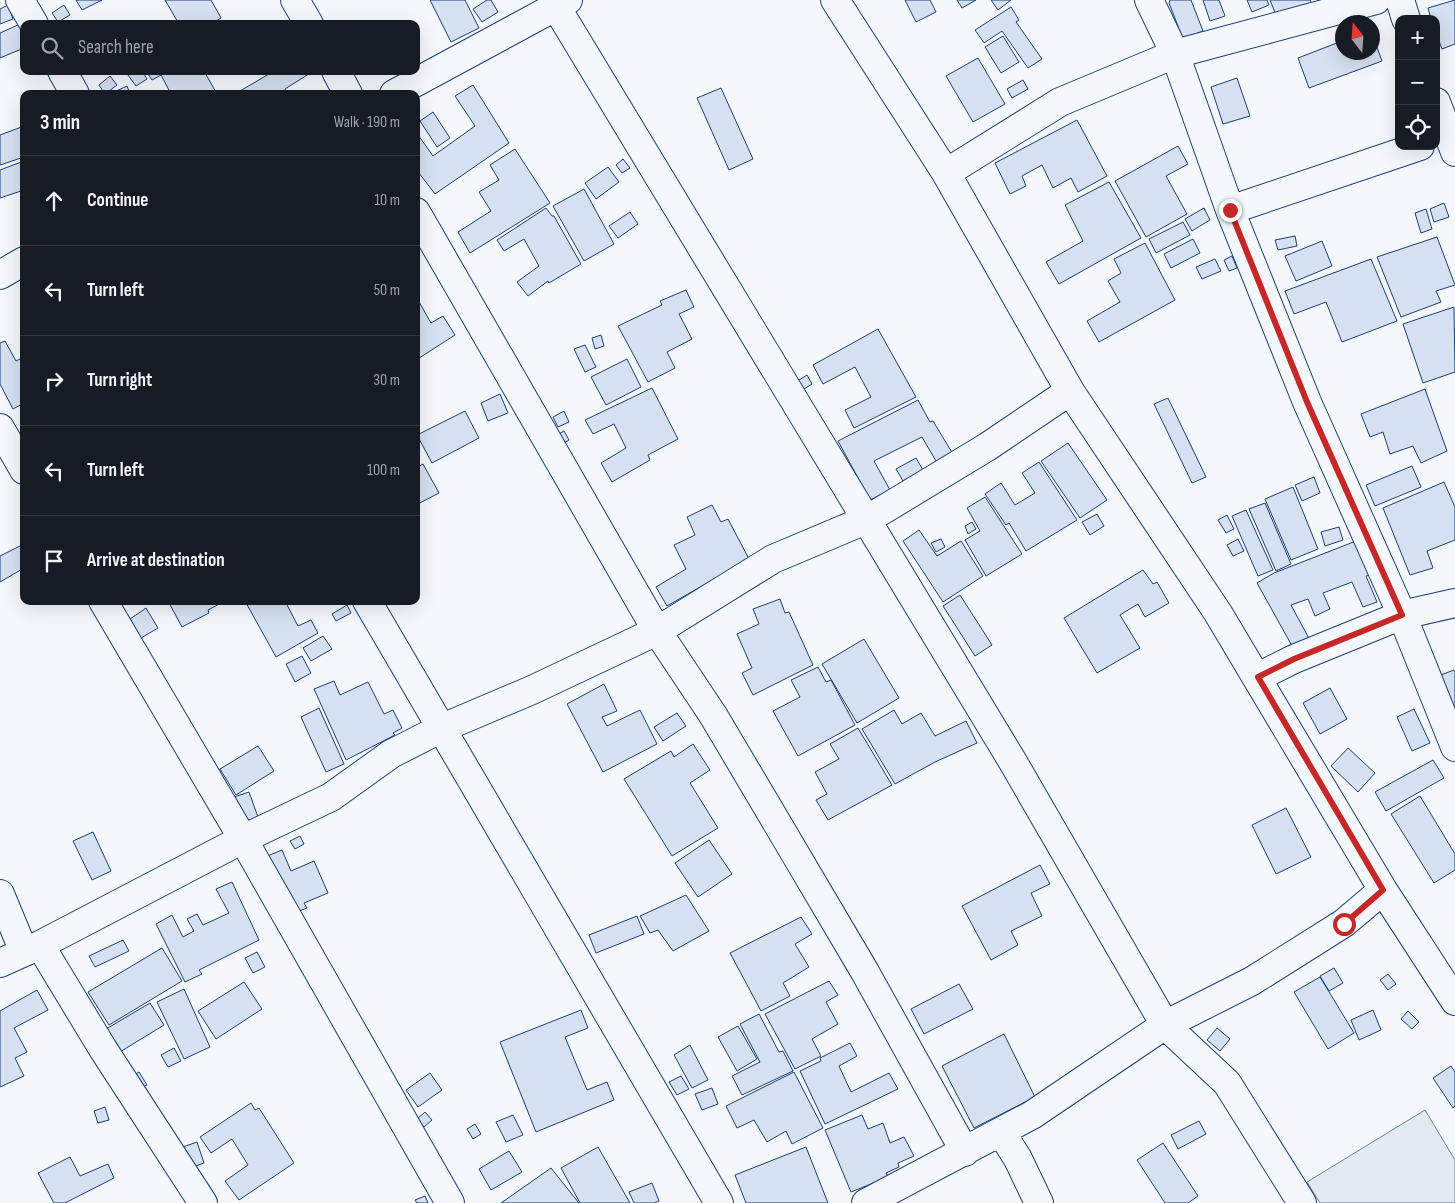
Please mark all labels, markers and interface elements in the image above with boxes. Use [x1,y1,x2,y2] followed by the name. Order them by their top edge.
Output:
[1335,15,1380,60] north arrow
[1395,15,1440,150] map controls
[1395,15,1440,60] button: +
[20,20,420,75] search box
[38,34,66,62] icon: search
[78,36,154,59] text: Search here
[1395,60,1440,105] button: −
[1395,105,1440,150] button: locate
[40,110,80,135] text: 3 min
[334,113,400,132] text: Walk · 190 m
[40,187,68,215] icon: ahead
[87,189,148,212] text: Continue
[374,191,400,210] text: 10 m
[1219,199,1242,222] route end
[40,277,68,305] icon: left
[87,279,144,302] text: Turn left
[374,281,400,300] text: 50 m
[40,367,68,395] icon: right
[87,369,152,392] text: Turn right
[373,371,400,390] text: 30 m
[40,457,68,485] icon: left
[87,459,144,482] text: Turn left
[367,461,400,480] text: 100 m
[40,547,68,575] icon: arrive
[87,549,225,572] text: Arrive at destination
[1333,913,1356,936] route start

